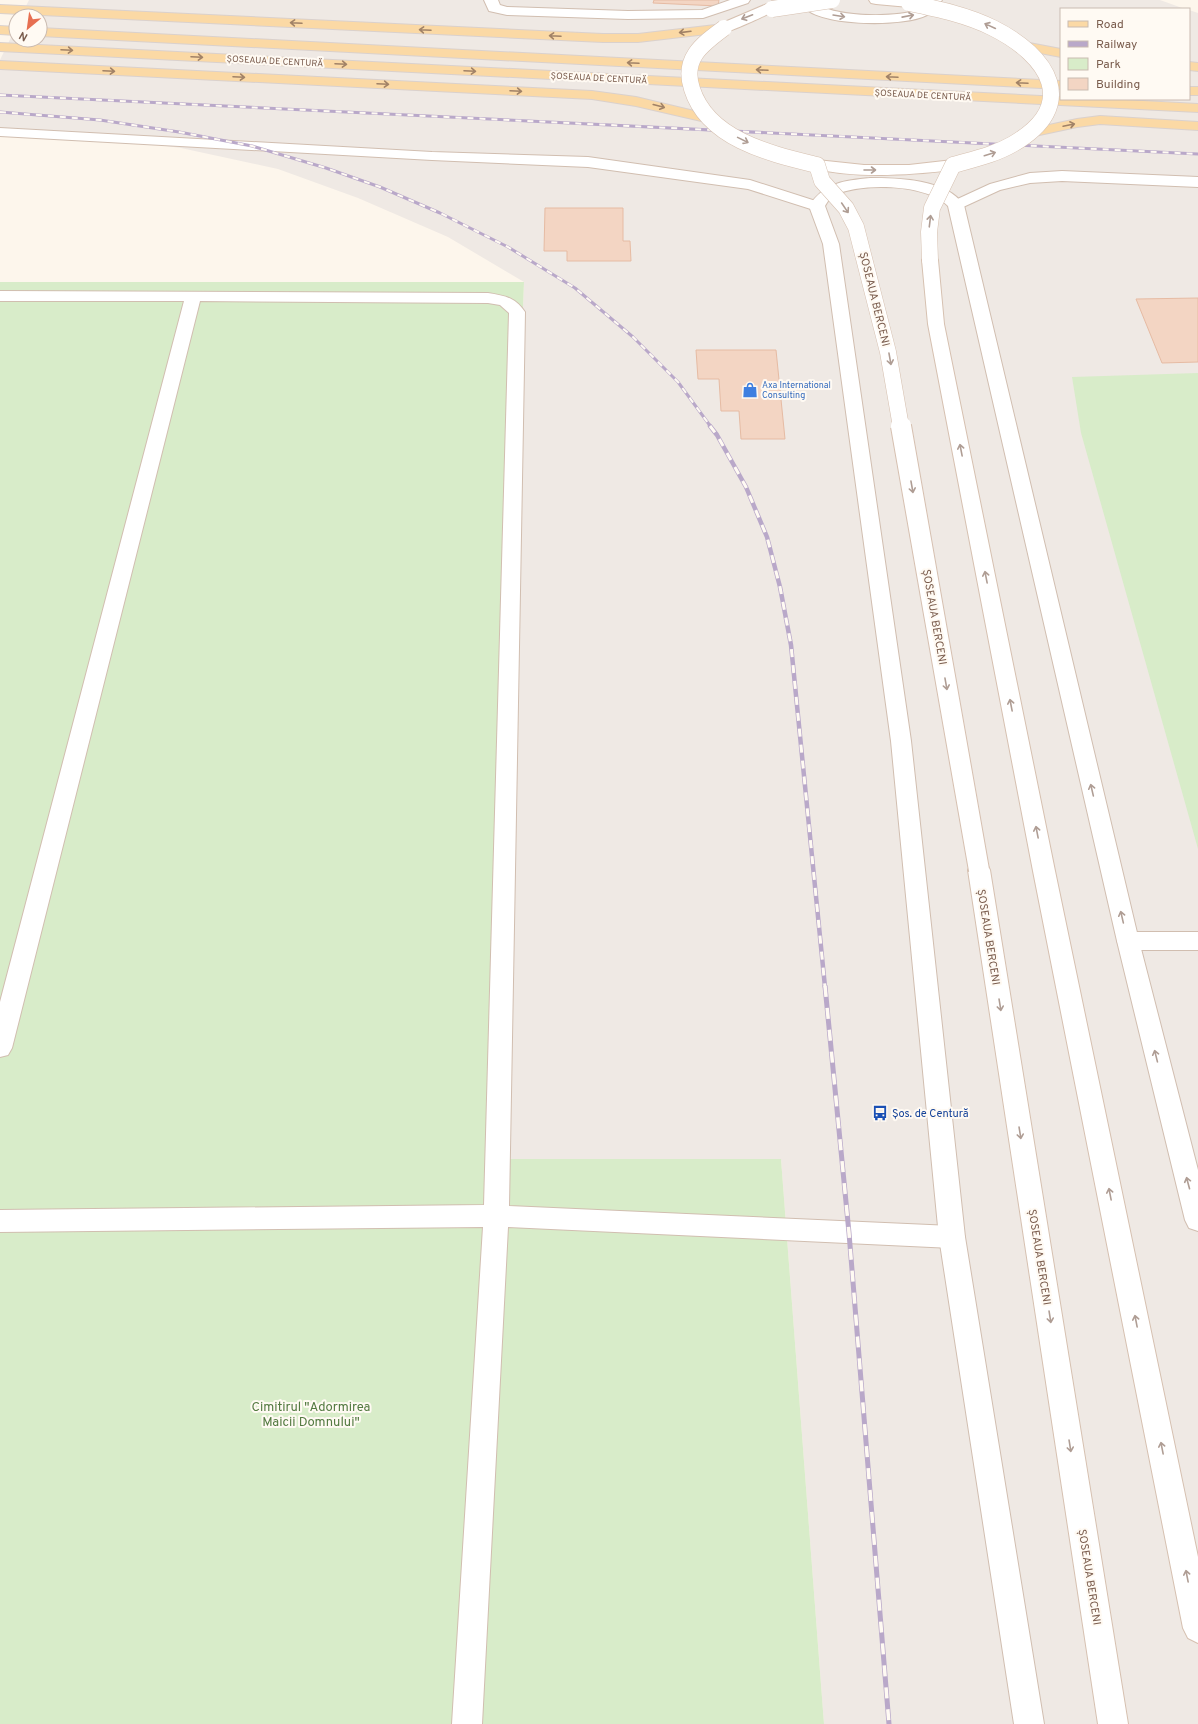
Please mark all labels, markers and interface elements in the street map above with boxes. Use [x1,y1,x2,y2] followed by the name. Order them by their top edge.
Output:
[8,8,48,48] north arrow
[1060,8,1190,100] legend
[901,11,914,19] one-way arrow
[832,12,845,20] one-way arrow
[742,13,754,21] one-way arrow
[1096,17,1124,33] text: Road
[290,19,303,27] one-way arrow
[984,22,996,29] one-way arrow
[419,26,432,33] one-way arrow
[17,28,30,44] text: N
[679,28,692,36] one-way arrow
[549,32,562,39] one-way arrow
[1096,37,1137,53] text: Railway
[60,46,73,54] one-way arrow
[226,52,324,70] street label: ȘOSEAUA DE CENTURĂ
[190,53,203,61] one-way arrow
[1096,57,1121,73] text: Park
[627,60,640,67] one-way arrow
[334,61,347,68] one-way arrow
[756,66,769,74] one-way arrow
[102,67,115,74] one-way arrow
[463,68,476,75] one-way arrow
[550,69,648,87] street label: ȘOSEAUA DE CENTURĂ
[232,73,245,81] one-way arrow
[886,73,899,80] one-way arrow
[1096,77,1140,93] text: Building
[1016,79,1029,87] one-way arrow
[376,80,389,88] one-way arrow
[874,86,972,104] street label: ȘOSEAUA DE CENTURĂ
[509,87,522,94] one-way arrow
[652,103,665,111] one-way arrow
[1062,120,1075,128] one-way arrow
[736,137,748,144] one-way arrow
[984,150,997,157] one-way arrow
[863,166,876,174] one-way arrow
[841,203,849,214] one-way arrow
[927,215,934,228] one-way arrow
[856,251,893,348] street label: ȘOSEAUA BERCENI
[886,352,894,365] one-way arrow
[762,380,831,401] place label: Axa International Consulting
[741,381,759,399] shop icon: Axa International Consulting
[957,444,965,457] one-way arrow
[908,480,916,493] one-way arrow
[919,568,949,666] street label: ȘOSEAUA BERCENI
[982,571,990,584] one-way arrow
[943,677,951,690] one-way arrow
[1007,699,1015,712] one-way arrow
[1088,784,1096,797] one-way arrow
[1032,826,1040,839] one-way arrow
[974,888,1003,986] street label: ȘOSEAUA BERCENI
[1117,910,1125,923] one-way arrow
[996,998,1004,1011] one-way arrow
[1152,1050,1160,1063] one-way arrow
[871,1104,889,1122] bus stop icon: Șos. de Centură
[892,1107,969,1121] place label: Șos. de Centură
[1017,1127,1025,1140] one-way arrow
[1184,1176,1191,1189] one-way arrow
[1105,1187,1113,1200] one-way arrow
[1025,1208,1054,1306] street label: ȘOSEAUA BERCENI
[1046,1310,1054,1323] one-way arrow
[1131,1315,1139,1328] one-way arrow
[252,1400,370,1431] park label: Cimitirul "Adormirea Maicii Domnului"
[1066,1439,1074,1452] one-way arrow
[1157,1442,1165,1455] one-way arrow
[1075,1528,1104,1626] street label: ȘOSEAUA BERCENI
[1183,1570,1191,1583] one-way arrow

